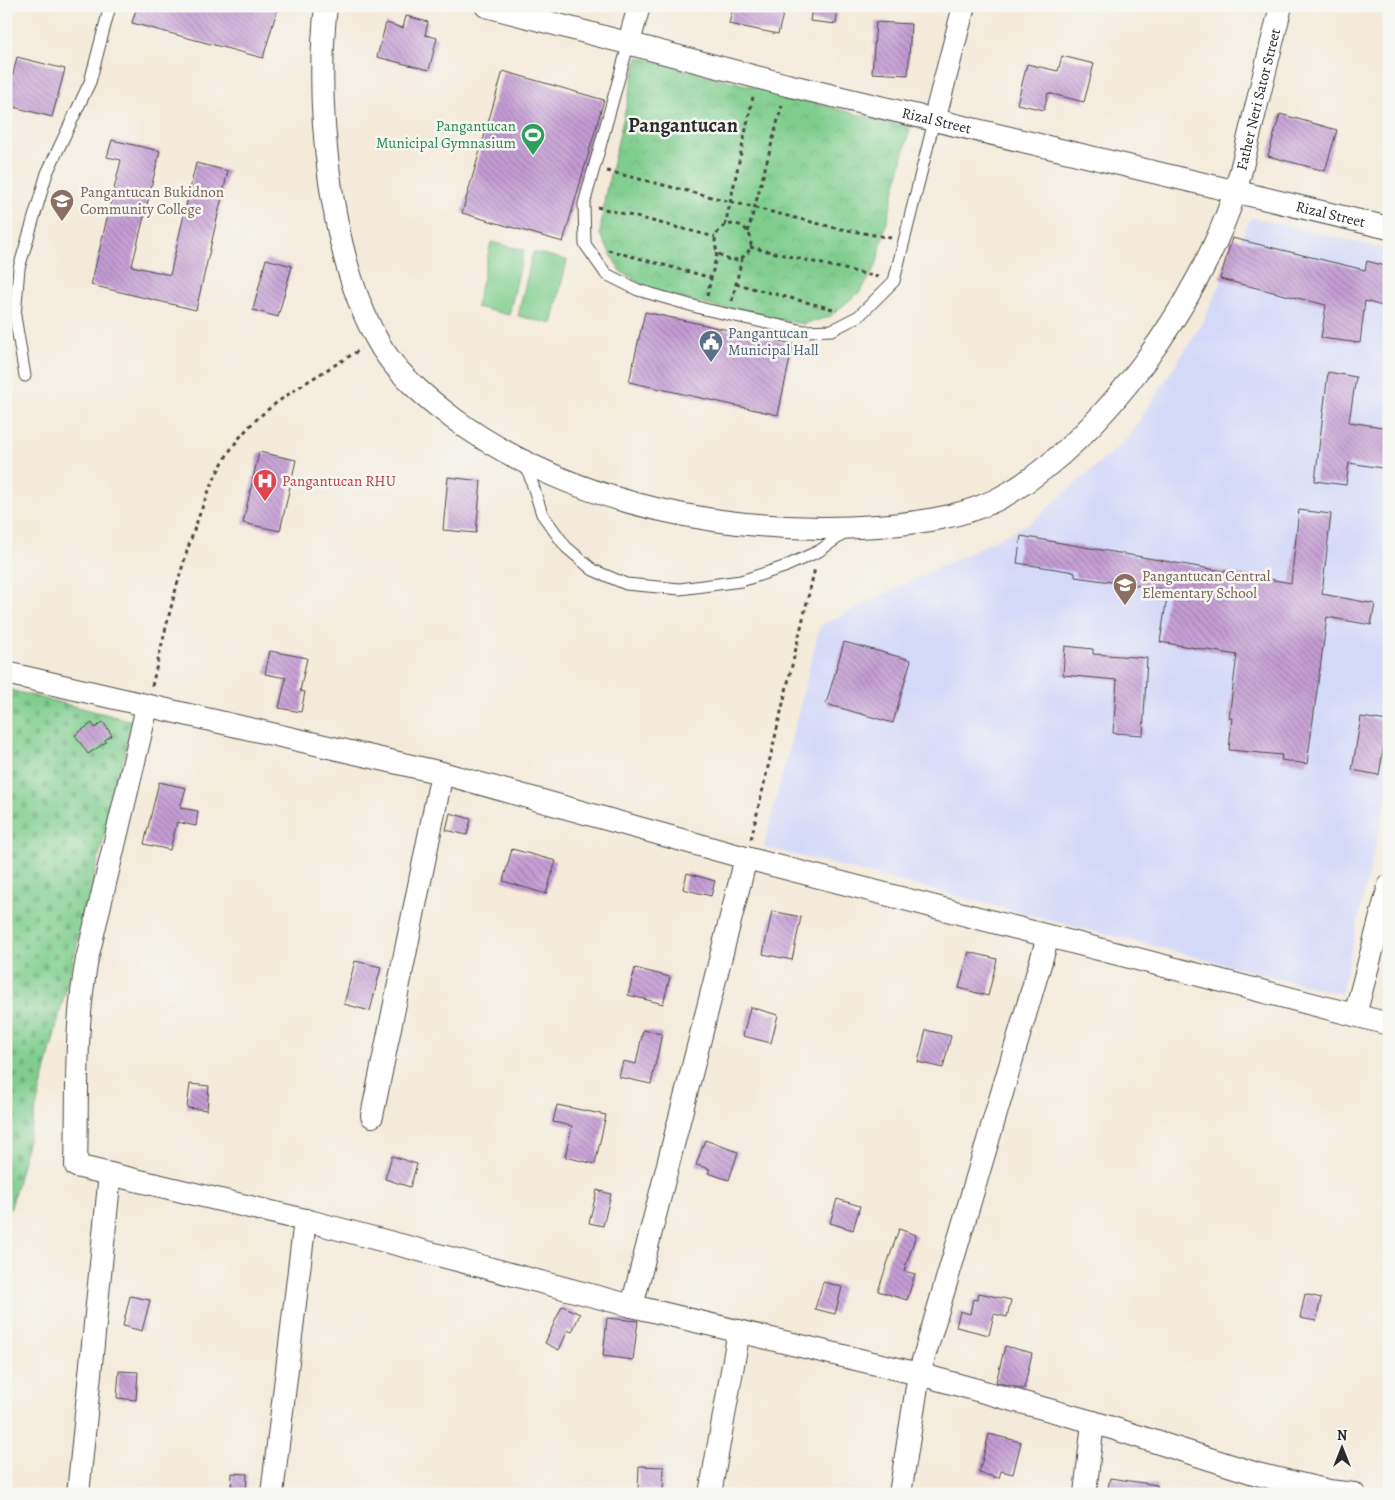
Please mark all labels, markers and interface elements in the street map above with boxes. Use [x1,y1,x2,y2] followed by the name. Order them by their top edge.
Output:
[1231,26,1285,172] street label: Father Neri Sator Street
[900,103,973,138] street label: Rizal Street
[628,112,738,139] district label: Pangantucan
[376,116,517,153] place label: Pangantucan Municipal Gymnasium
[520,122,546,156] sports icon: Pangantucan Municipal Gymnasium
[80,182,224,219] place label: Pangantucan Bukidnon Community College
[49,188,75,222] school or university icon: Pangantucan Bukidnon Community College
[1294,196,1367,232] street label: Rizal Street
[728,323,819,360] place label: Pangantucan Municipal Hall
[698,329,724,363] public building icon: Pangantucan Municipal Hall
[252,468,278,502] hospital icon: Pangantucan RHU
[282,471,396,491] place label: Pangantucan RHU
[1142,566,1271,603] place label: Pangantucan Central Elementary School
[1112,572,1138,606] school or university icon: Pangantucan Central Elementary School
[1318,1422,1368,1472] north arrow
[1337,1426,1347,1445] text: N

